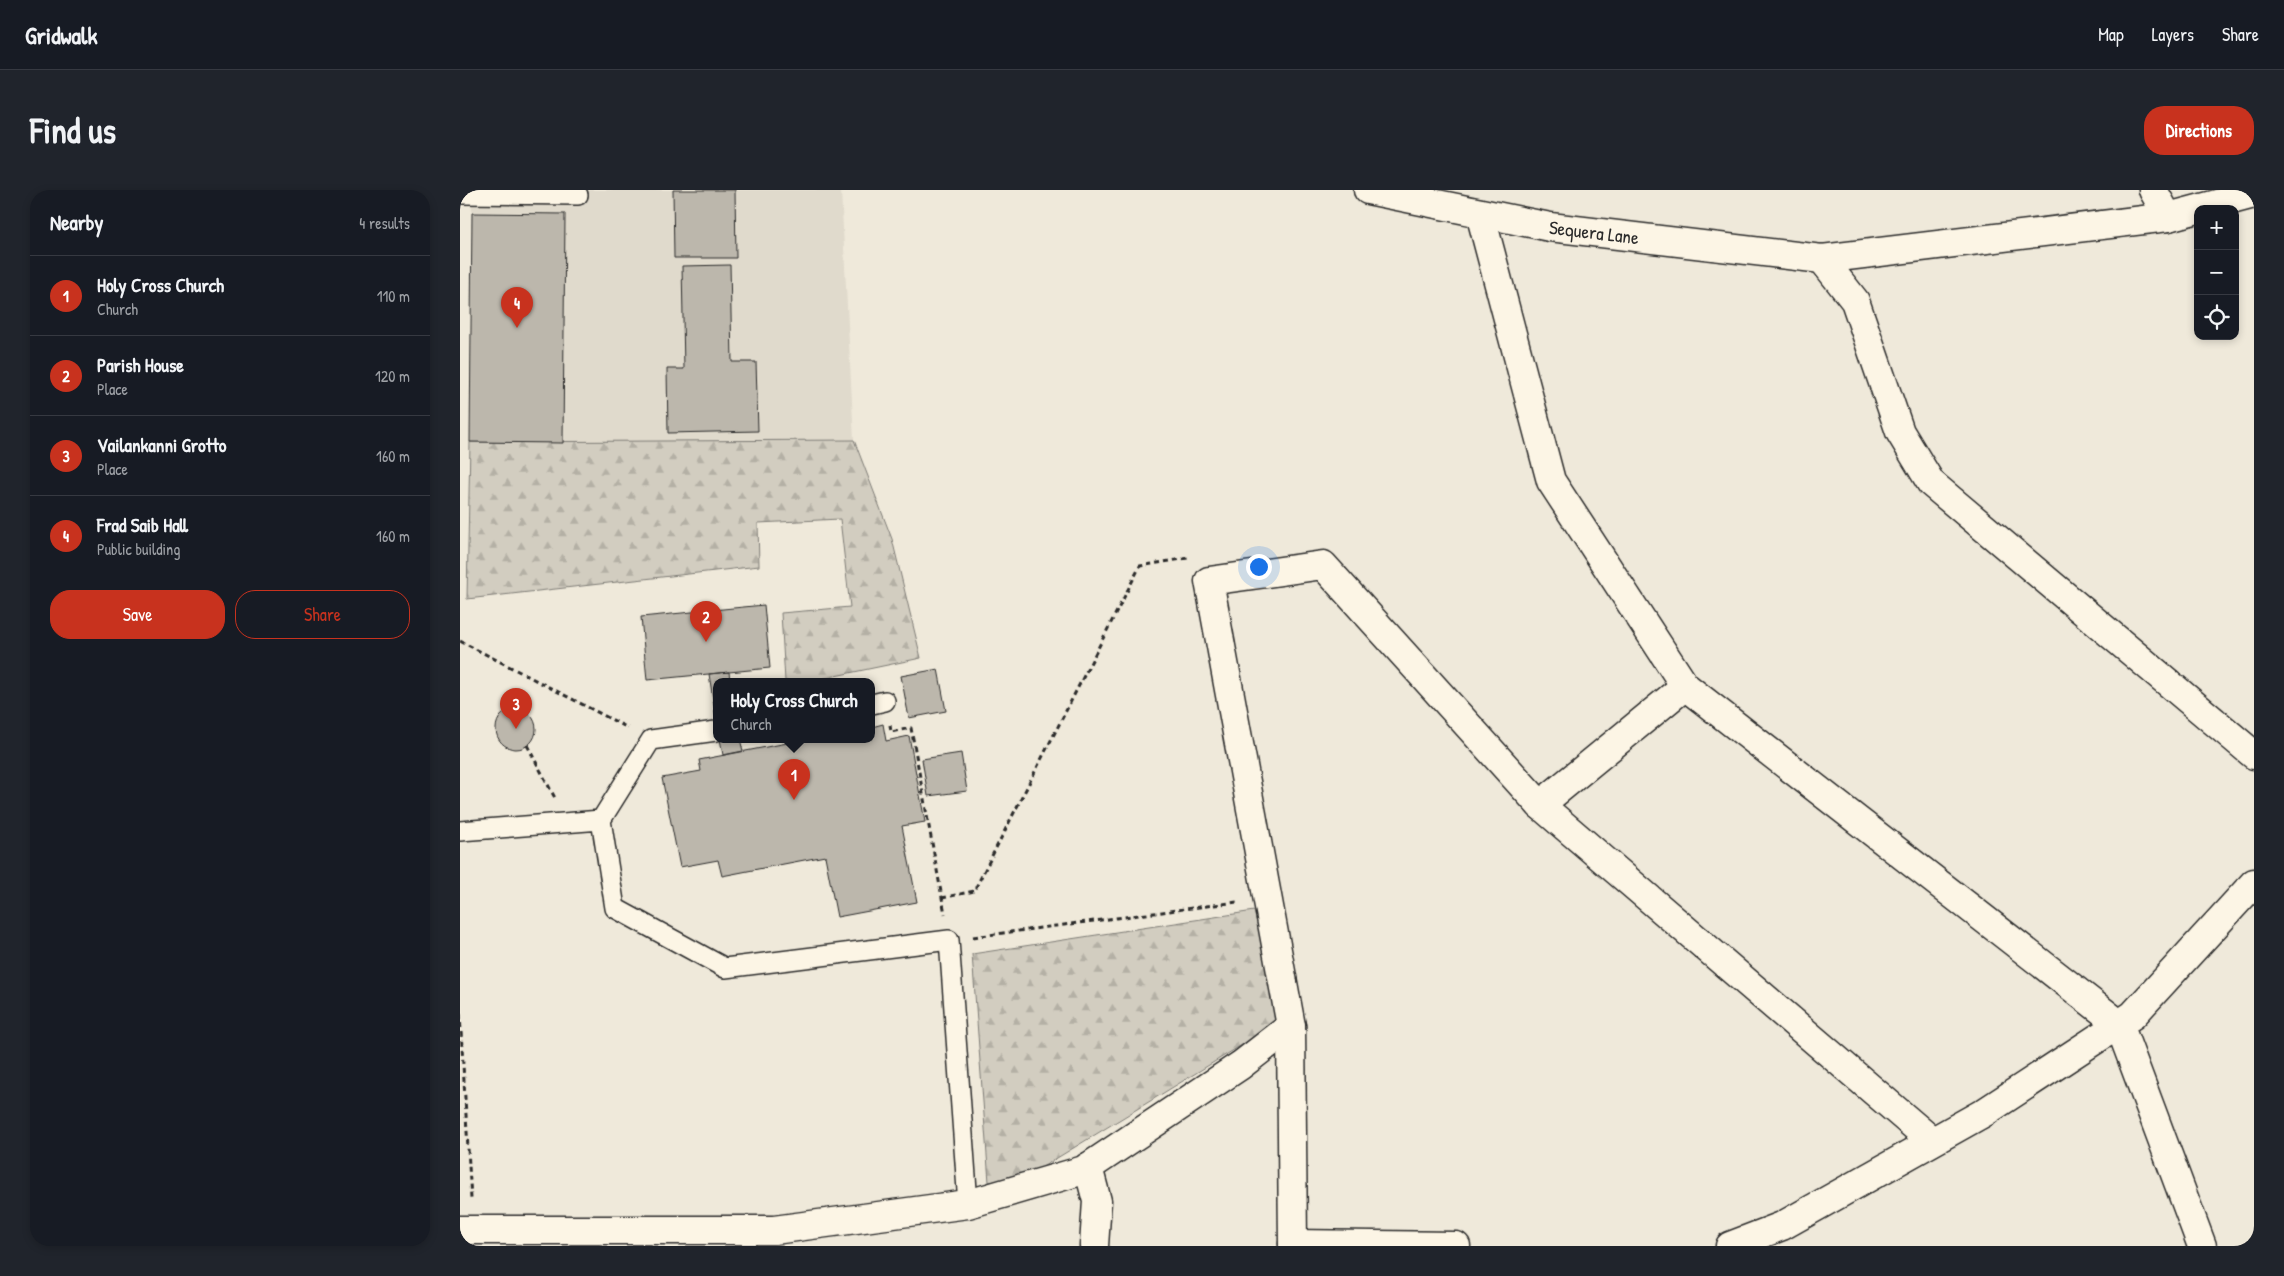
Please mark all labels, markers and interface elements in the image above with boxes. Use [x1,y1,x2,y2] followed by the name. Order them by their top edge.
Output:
[25,19,97,51] text: Gridwalk
[2098,22,2124,47] text: Map
[2152,22,2194,47] text: Layers
[2222,22,2259,47] text: Share
[2144,106,2254,155] button: Directions
[30,107,116,154] text: Find us
[2194,205,2239,340] map controls
[2194,205,2239,250] button: +
[50,208,103,237] text: Nearby
[359,212,410,234] text: 4 results
[1548,214,1641,250] street label: Sequera Lane
[2194,250,2239,295] button: −
[97,272,224,298] text: Holy Cross Church
[63,285,69,307] text: 1
[377,285,410,307] text: 110 m
[501,287,533,328] pin: 4
[2194,295,2239,340] button: locate
[97,298,138,320] text: Church
[97,352,184,378] text: Parish House
[62,365,70,387] text: 2
[375,365,410,387] text: 120 m
[97,378,128,400] text: Place
[97,432,226,458] text: Vailankanni Grotto
[62,445,70,467] text: 3
[376,445,410,467] text: 160 m
[97,458,128,480] text: Place
[97,512,188,538] text: Frad Saib Hall
[63,525,69,547] text: 4
[376,525,410,547] text: 160 m
[97,538,180,560] text: Public building
[1246,554,1272,580] your location
[50,590,225,639] button: Save
[235,590,410,639] button: Share
[690,601,722,642] pin: 2
[713,678,875,743] popup
[730,687,858,713] text: Holy Cross Church
[500,688,532,729] pin: 3
[730,713,771,735] text: Church
[778,759,810,800] pin: 1

